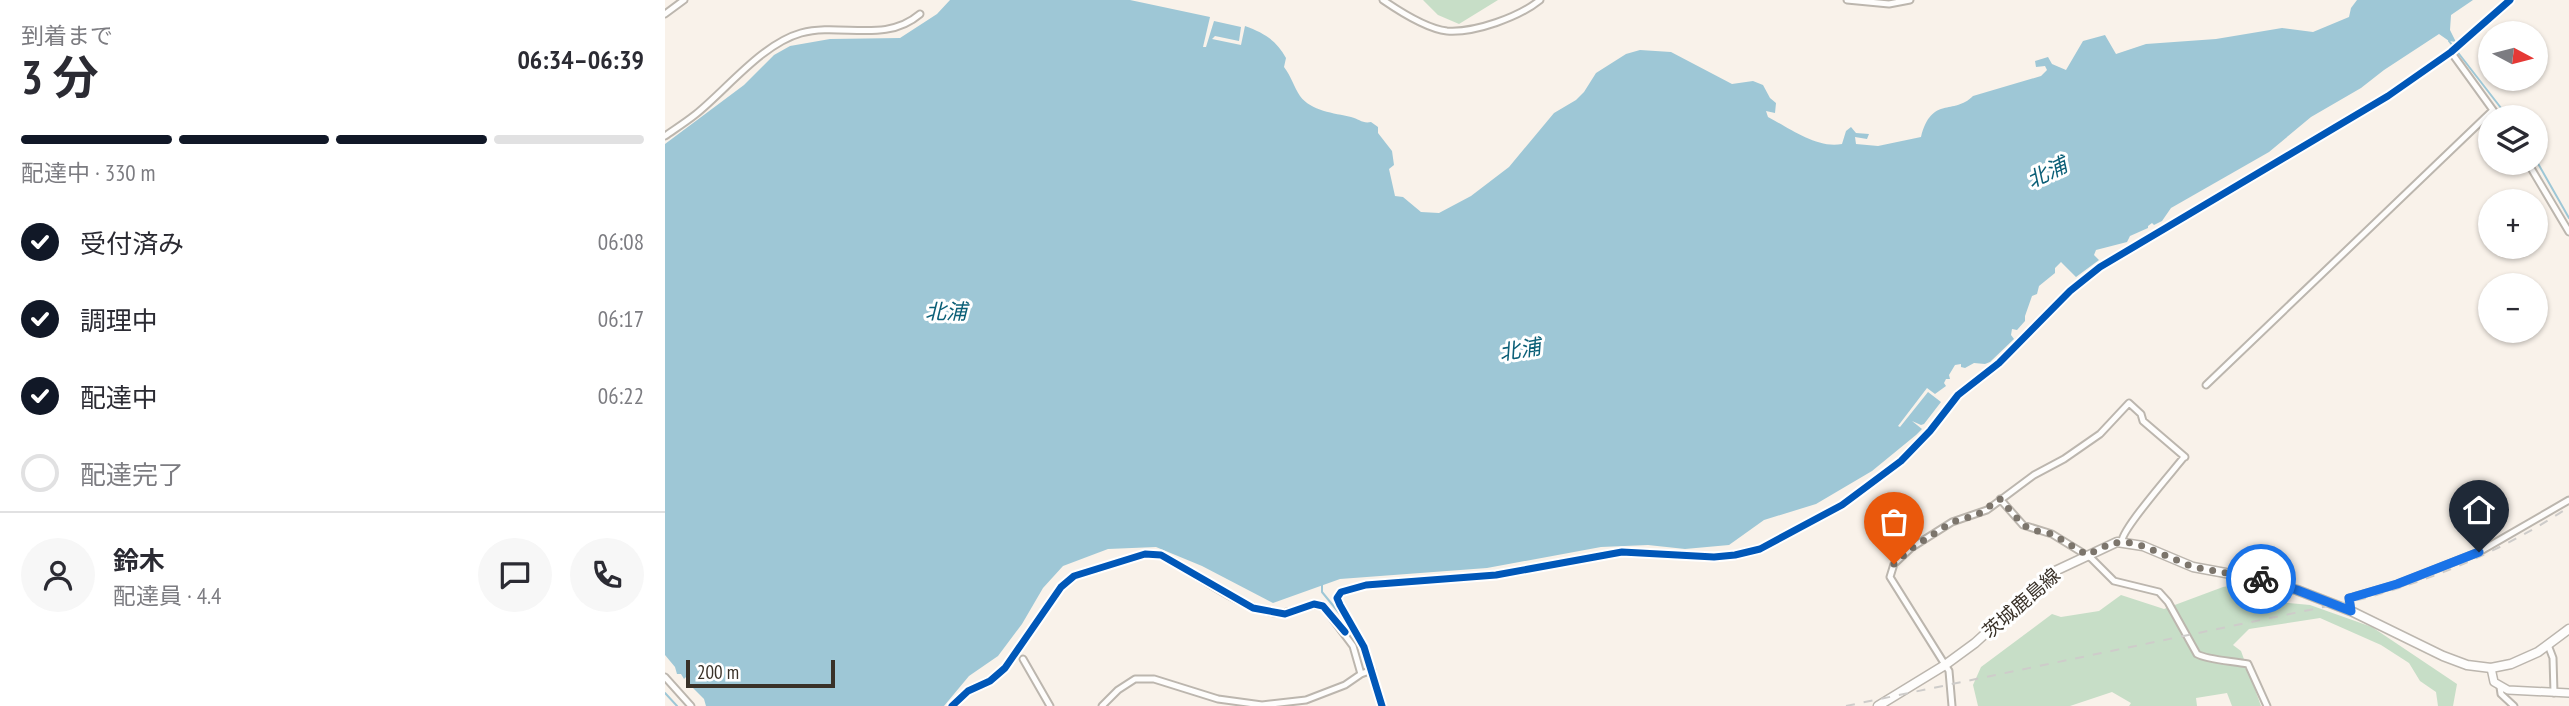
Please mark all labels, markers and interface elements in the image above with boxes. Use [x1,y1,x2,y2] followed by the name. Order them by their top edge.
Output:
[21,21,113,50] text: 到着まで
[2478,21,2548,91] north arrow
[2478,21,2548,343] map controls
[517,43,644,76] text: 06:34–06:39
[21,47,98,107] text: 3 分
[2478,105,2548,175] button: layers
[2022,150,2074,194] water label: 北浦
[21,158,156,187] text: 配達中 · 330 m
[2478,189,2548,259] button: +
[21,223,59,261] icon: check
[80,227,184,260] text: 受付済み
[598,227,644,256] text: 06:08
[2478,273,2548,343] button: −
[925,298,970,325] water label: 北浦
[21,300,59,338] icon: check
[80,304,158,337] text: 調理中
[598,304,644,333] text: 06:17
[1497,332,1546,366] water label: 北浦
[21,377,59,415] icon: check
[80,381,158,414] text: 配達中
[598,381,644,410] text: 06:22
[80,458,184,491] text: 配達完了
[2449,480,2509,552] pin
[2460,491,2498,529] icon: home
[1864,492,1924,564] pin
[1875,503,1913,541] icon: bag
[21,538,95,612] button: person
[478,538,552,612] button: chat
[570,538,644,612] button: phone
[113,544,165,577] text: 鈴木
[2226,544,2296,614] courier
[2242,560,2280,598] icon: bike
[1977,563,2065,643] street label: 茨城鹿島線
[113,581,221,610] text: 配達員 · 4.4
[686,657,835,689] scale bar
[697,660,739,684] text: 200 m

